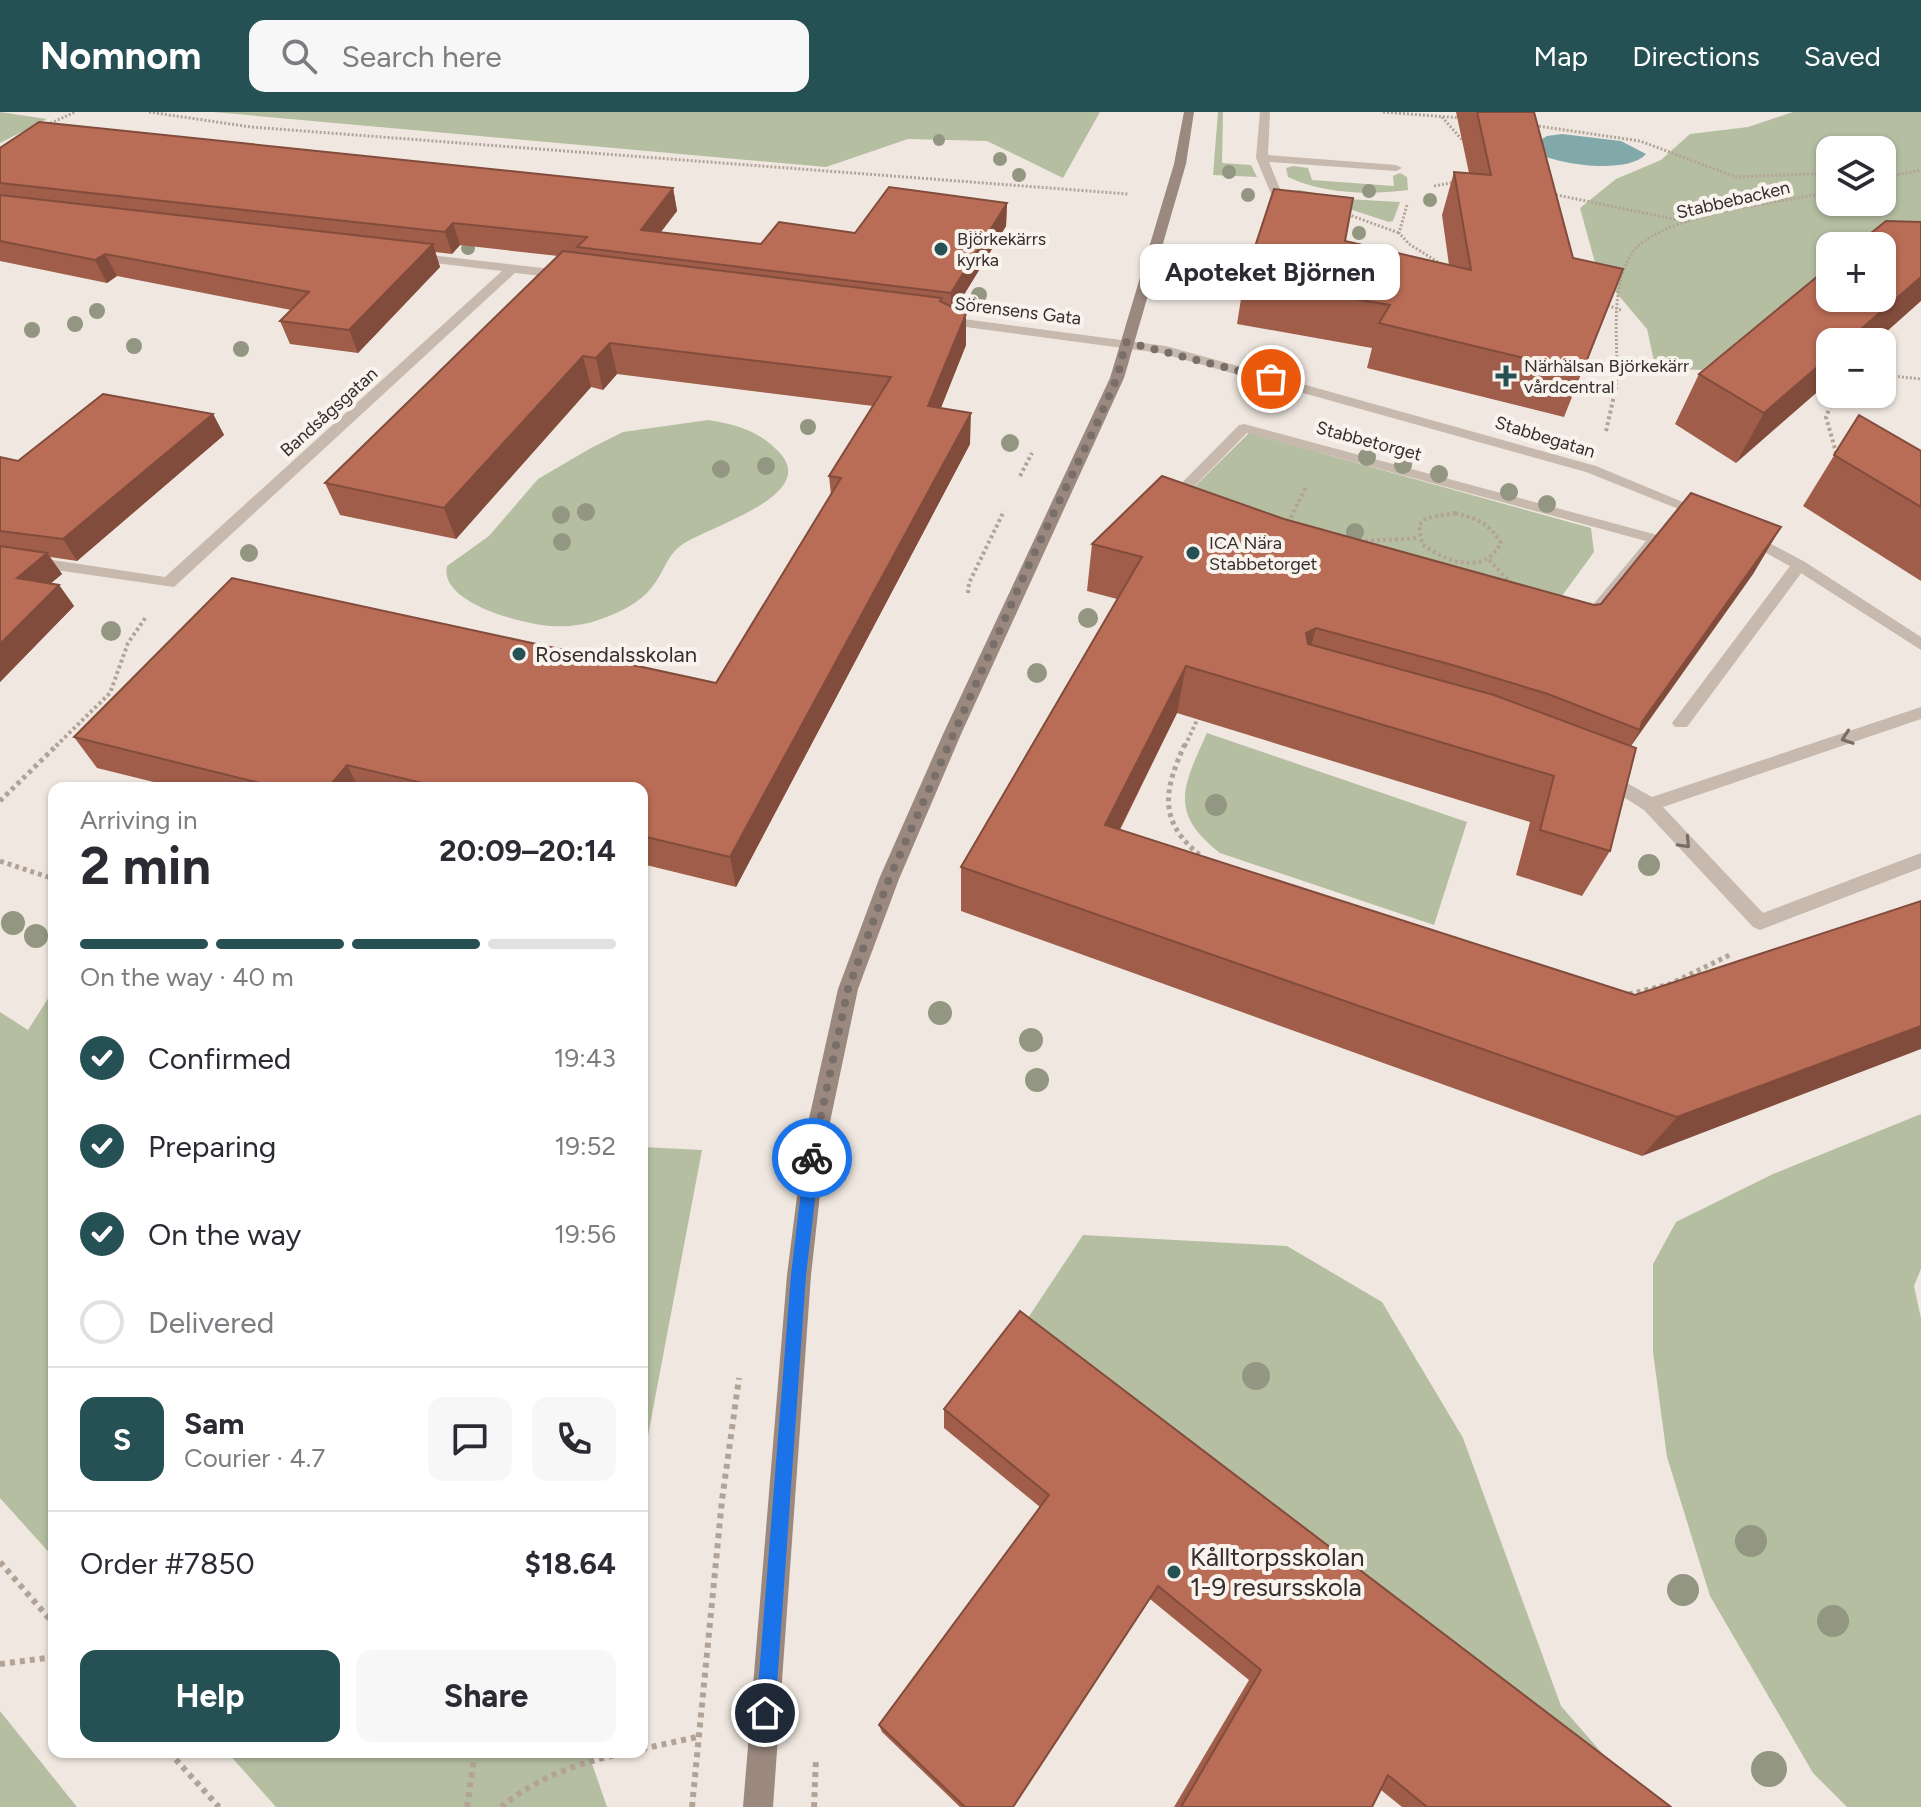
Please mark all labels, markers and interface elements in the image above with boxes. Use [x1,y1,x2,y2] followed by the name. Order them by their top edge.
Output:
[249,20,809,92] search box
[40,33,201,79] text: Nomnom
[277,34,321,78] icon: search
[341,38,502,75] text: Search here
[1534,39,1588,73] text: Map
[1632,39,1760,73] text: Directions
[1804,39,1881,73] text: Saved
[1816,136,1896,408] map controls
[1816,136,1896,216] button: layers
[1674,176,1792,224] street label: Stabbebacken
[957,228,1046,271] place label: Björkekärrs kyrka
[1816,232,1896,312] button: +
[932,240,950,258] marker: Björkekärrs kyrka
[1141,243,1401,299] callout: Apoteket Björnen
[1165,256,1375,288] text: Apoteket Björnen
[953,292,1083,330] street label: Sörensens Gata
[1816,328,1896,408] button: −
[1237,345,1305,413] pin
[1524,355,1689,398] place label: Närhälsan Björkekärr vårdcentral
[1249,357,1293,401] icon: bag
[276,363,382,461] street label: Bandsågsgatan
[1495,365,1517,387] marker: Närhälsan Björkekärr vårdcentral
[1492,411,1598,463] street label: Stabbegatan
[1314,416,1424,466] street label: Stabbetorget
[1209,532,1318,575] place label: ICA Nära Stabbetorget
[1184,544,1202,562] marker: ICA Nära Stabbetorget
[535,641,697,668] place label: Rosendalsskolan
[510,645,528,663] marker: Rosendalsskolan
[1841,728,1855,744] one-way arrow
[80,804,198,836] text: Arriving in
[439,832,616,869] text: 20:09–20:14
[1676,833,1690,848] one-way arrow
[80,835,211,897] text: 2 min
[80,961,294,993] text: On the way · 40 m
[80,1036,124,1080] icon: check
[148,1040,291,1077] text: Confirmed
[554,1042,616,1074] text: 19:43
[772,1118,852,1198] courier
[80,1124,124,1168] icon: check
[148,1128,276,1165] text: Preparing
[554,1130,616,1162] text: 19:52
[790,1136,834,1180] icon: bike
[80,1212,124,1256] icon: check
[148,1216,301,1253] text: On the way
[554,1218,616,1250] text: 19:56
[148,1304,274,1341] text: Delivered
[428,1397,512,1481] button: chat
[532,1397,616,1481] button: phone
[184,1405,244,1442] text: Sam
[113,1421,131,1458] text: S
[184,1442,325,1474] text: Courier · 4.7
[1190,1541,1364,1603] place label: Kålltorpsskolan 1-9 resursskola
[80,1545,255,1582] text: Order #7850
[525,1545,616,1582] text: $18.64
[1165,1563,1183,1581] marker: Kålltorpsskolan 1-9 resursskola
[80,1650,340,1742] button: Help
[356,1650,616,1742] button: Share
[731,1679,799,1747] pin
[743,1691,787,1735] icon: home

